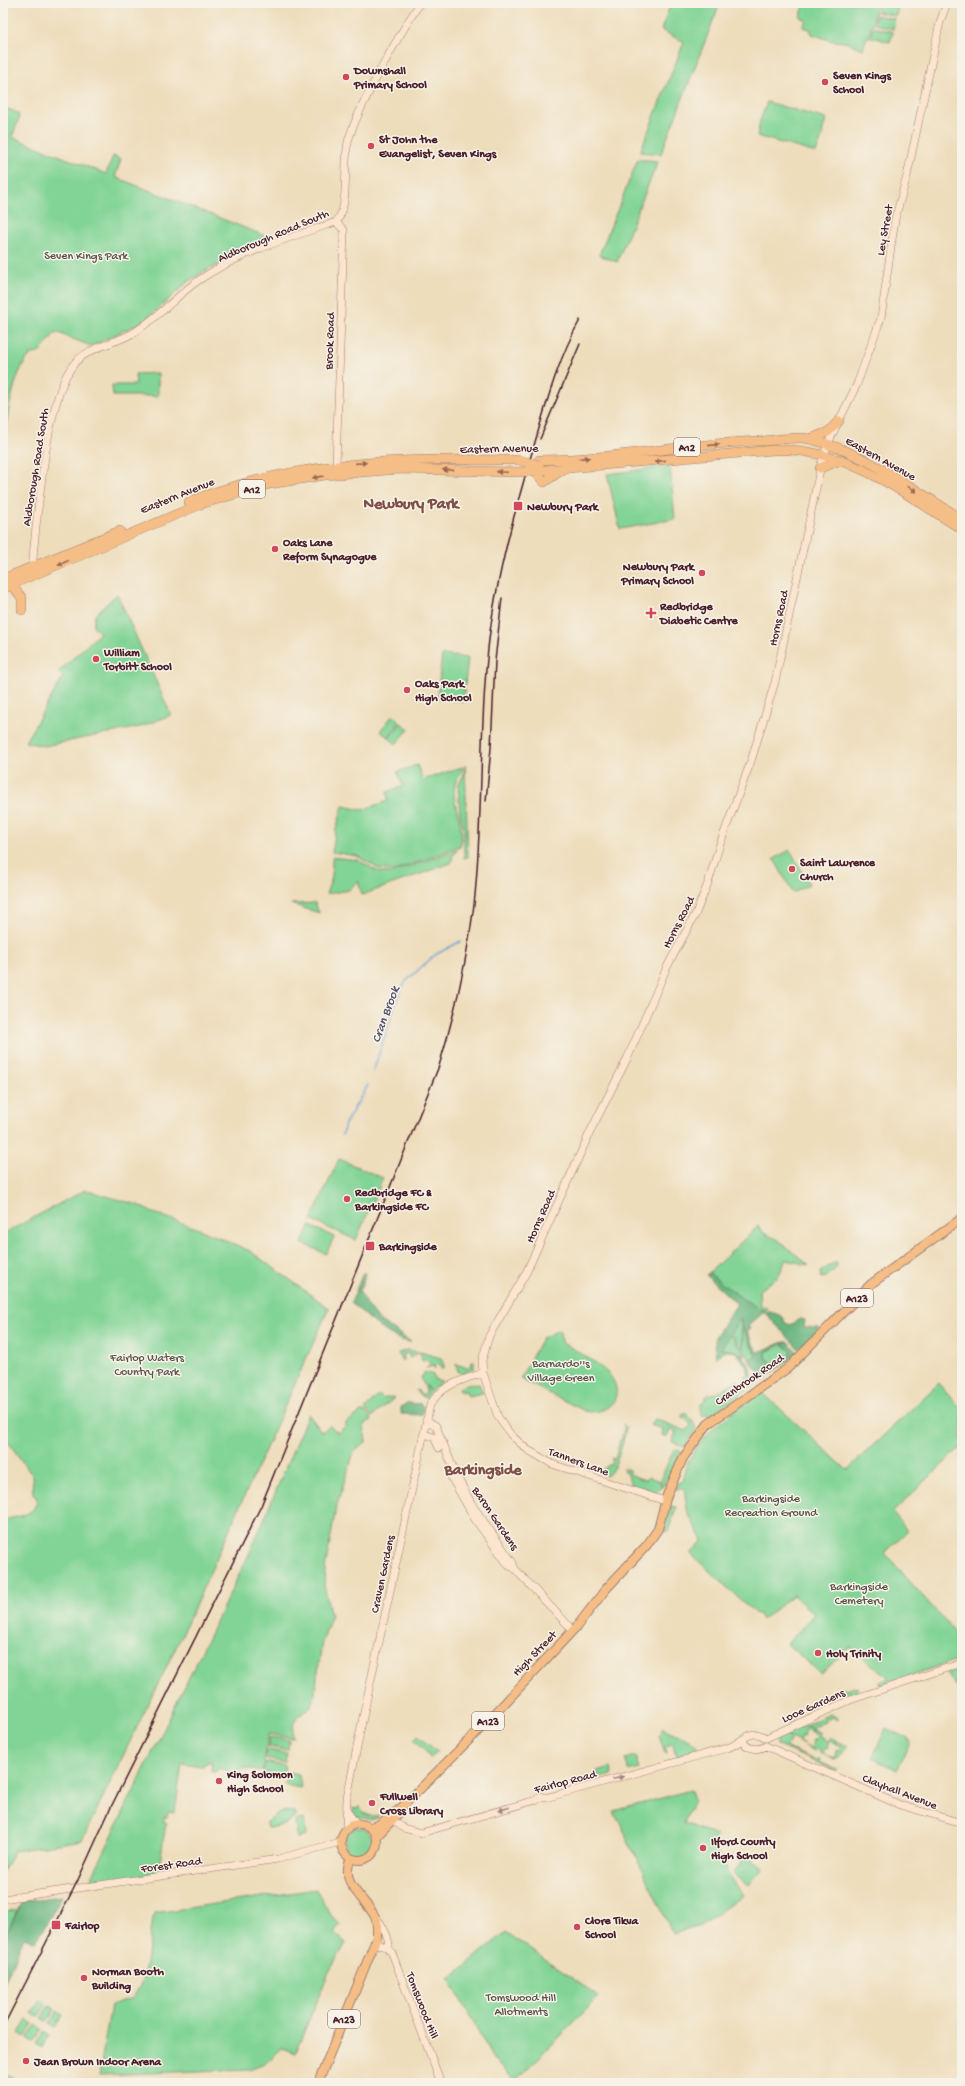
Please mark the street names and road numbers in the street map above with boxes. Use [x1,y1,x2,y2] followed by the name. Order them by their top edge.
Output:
[875,203,898,257] street label: Ley Street
[216,207,332,267] street label: Aldborough Road South
[323,311,339,371] street label: Brook Road
[21,407,53,527] street label: Aldborough Road South
[842,435,918,485] street label: Eastern Avenue
[674,438,700,456] road number: A12
[460,442,539,458] street label: Eastern Avenue
[139,475,218,518] street label: Eastern Avenue
[239,480,265,498] road number: A12
[767,588,793,648] street label: Horns Road
[661,894,699,951] street label: Horns Road
[524,1187,560,1245] street label: Horns Road
[841,1289,873,1307] road number: A123
[713,1351,788,1409] street label: Cranbrook Road
[545,1445,611,1481] street label: Tanners Lane
[467,1484,521,1554] street label: Baron Gardens
[369,1534,399,1615] street label: Craven Gardens
[510,1628,561,1680] street label: High Street
[780,1686,848,1727] street label: Looe Gardens
[472,1712,504,1730] road number: A123
[532,1768,599,1798] street label: Fairlop Road
[860,1772,939,1814] street label: Clayhall Avenue
[139,1855,204,1877] street label: Forest Road
[402,1970,440,2041] street label: Tomswood Hill
[328,2010,360,2028] road number: A123

